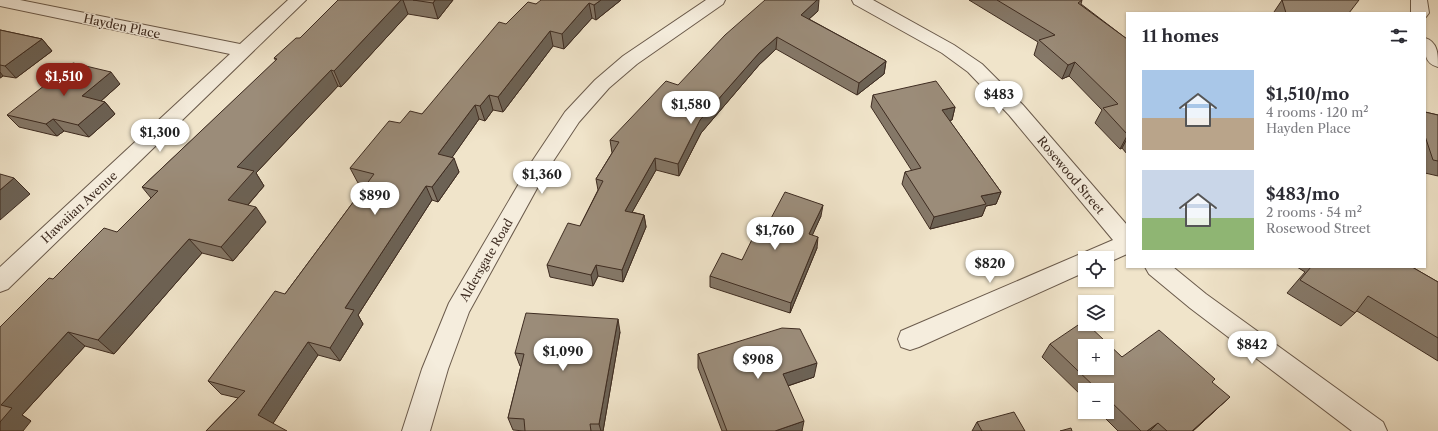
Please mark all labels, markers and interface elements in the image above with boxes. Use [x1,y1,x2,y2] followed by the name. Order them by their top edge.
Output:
[82,11,162,42] street label: Hayden Place
[1388,25,1410,47] icon: filters
[1142,26,1219,46] text: 11 homes
[31,63,97,97] pin: $1,510
[45,68,83,84] text: $1,510
[975,81,1023,115] pin: $483
[1266,84,1349,104] text: $1,510/mo
[984,86,1014,102] text: $483
[1174,86,1222,134] icon: home
[658,91,724,125] pin: $1,580
[671,96,711,112] text: $1,580
[1266,104,1369,120] text: 4 rooms · 120 m²
[127,119,193,153] pin: $1,300
[1266,120,1351,136] text: Hayden Place
[140,124,180,140] text: $1,300
[1034,133,1108,217] street label: Rosewood Street
[509,161,575,195] pin: $1,360
[522,166,562,182] text: $1,360
[38,168,120,246] street label: Hawaiian Avenue
[351,182,399,216] pin: $890
[1266,184,1340,204] text: $483/mo
[1174,186,1222,234] icon: home
[359,187,391,203] text: $890
[1266,204,1362,220] text: 2 rooms · 54 m²
[456,215,516,305] street label: Aldersgate Road
[742,217,808,251] pin: $1,760
[1266,220,1371,236] text: Rosewood Street
[755,222,795,238] text: $1,760
[966,250,1014,284] pin: $820
[1078,251,1114,419] map controls
[1078,251,1114,287] button: locate
[974,255,1006,271] text: $820
[1078,295,1114,331] button: layers
[1228,331,1276,365] pin: $842
[1237,336,1267,352] text: $842
[530,338,596,372] pin: $1,090
[1078,339,1114,375] button: +
[543,343,583,359] text: $1,090
[734,346,782,380] pin: $908
[742,351,774,367] text: $908
[1078,383,1114,419] button: −

